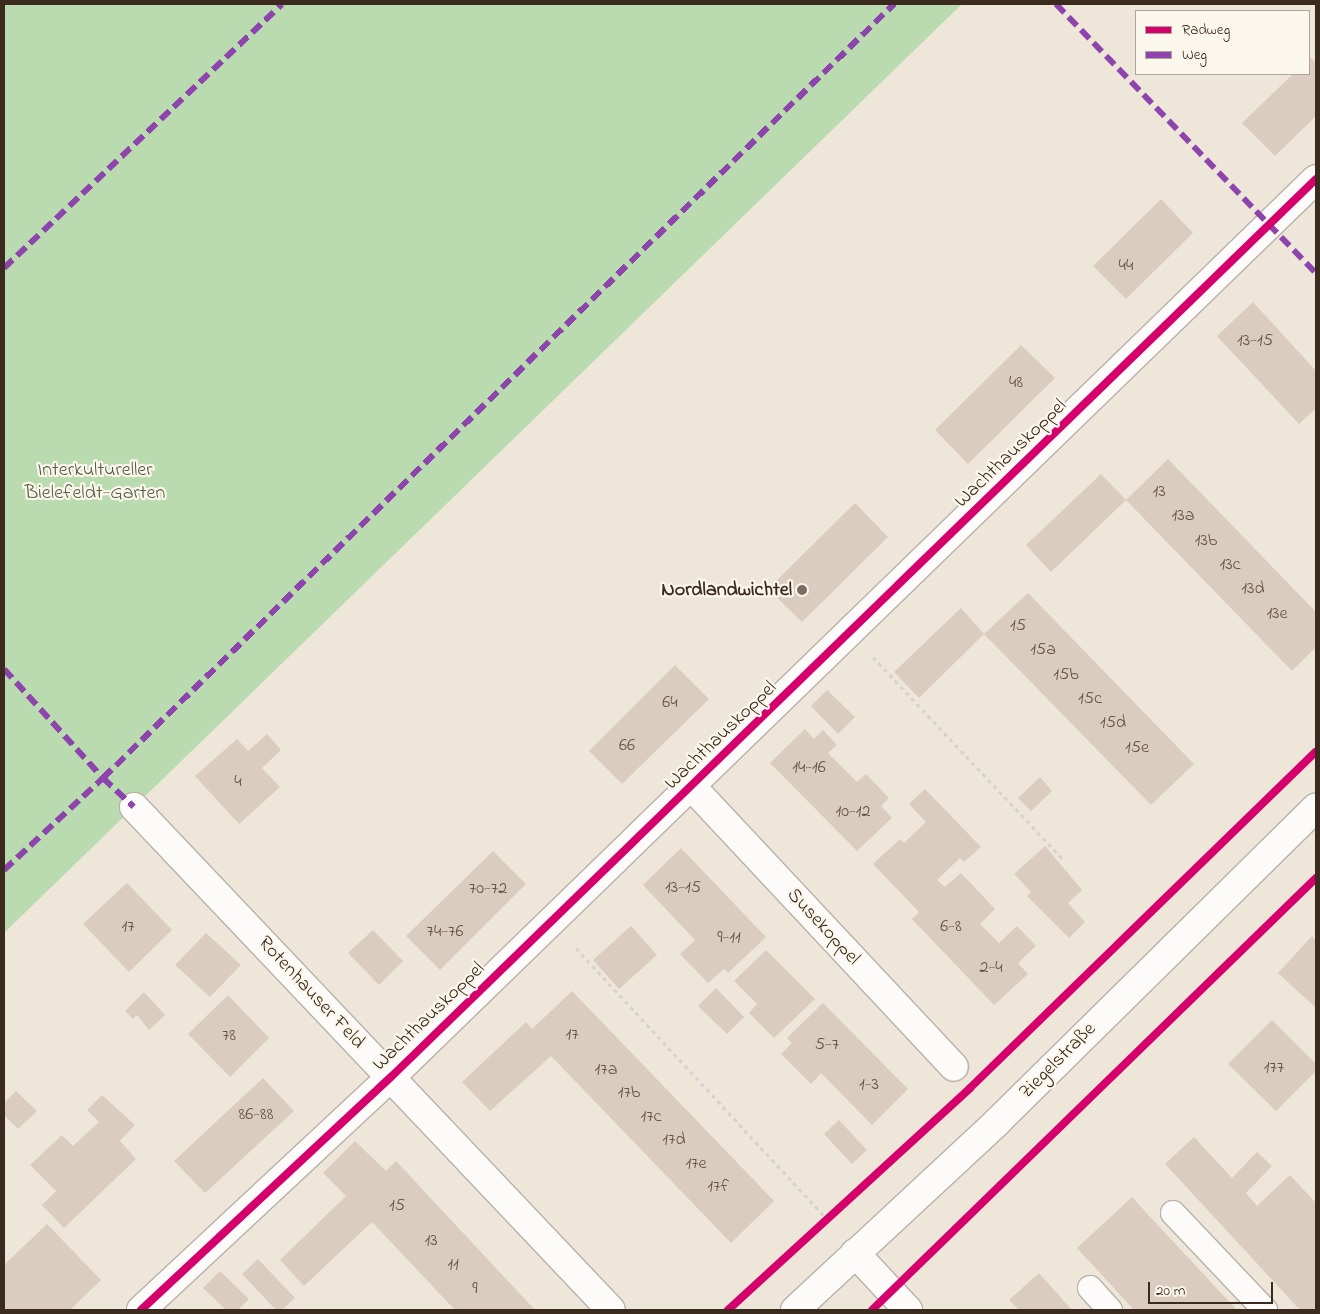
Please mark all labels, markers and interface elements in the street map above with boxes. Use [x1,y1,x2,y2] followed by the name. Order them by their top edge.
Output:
[1135,10,1310,75] legend
[1182,19,1230,41] text: Radweg
[1182,44,1207,66] text: Weg
[1119,255,1133,277] house number: 44
[1237,330,1273,352] house number: 13-15
[1009,372,1023,394] house number: 48
[950,394,1072,514] street label: Wachthauskoppel
[25,458,165,505] park label: Interkultureller Bielefeldt-Garten
[1152,481,1166,503] house number: 13
[1172,505,1194,527] house number: 13a
[1195,530,1217,552] house number: 13b
[1219,554,1241,576] house number: 13c
[661,578,792,602] place label: Nordlandwichtel
[1241,578,1265,600] house number: 13d
[796,584,808,596] marker: Nordlandwichtel
[1266,603,1288,625] house number: 13e
[1010,615,1026,637] house number: 15
[1030,639,1056,661] house number: 15a
[1053,664,1079,686] house number: 15b
[660,676,782,796] street label: Wachthauskoppel
[1078,688,1102,710] house number: 15c
[662,692,678,714] house number: 64
[1100,712,1126,734] house number: 15d
[619,735,635,757] house number: 66
[1125,737,1149,759] house number: 15e
[792,757,826,779] house number: 14-16
[234,771,242,793] house number: 4
[836,801,870,823] house number: 10-12
[665,877,701,899] house number: 13-15
[469,878,507,900] house number: 70-72
[781,883,865,971] street label: Susekoppel
[121,916,135,938] house number: 17
[940,916,962,938] house number: 6-8
[427,921,463,943] house number: 74-76
[717,927,741,949] house number: 9-11
[253,932,369,1054] street label: Rotenhauser Feld
[368,957,490,1077] street label: Wachthauskoppel
[979,957,1003,979] house number: 2-4
[1015,1018,1101,1104] street label: Ziegelstraße
[565,1024,579,1046] house number: 17
[222,1025,236,1047] house number: 78
[815,1034,839,1056] house number: 5-7
[1264,1057,1284,1079] house number: 177
[595,1059,617,1081] house number: 17a
[859,1074,879,1096] house number: 1-3
[618,1082,640,1104] house number: 17b
[239,1104,273,1126] house number: 86-88
[640,1106,662,1128] house number: 17c
[662,1129,686,1151] house number: 17d
[685,1153,707,1175] house number: 17e
[707,1176,729,1198] house number: 17f
[389,1195,405,1217] house number: 15
[424,1230,438,1252] house number: 13
[447,1254,459,1276] house number: 11
[1150,1272,1275,1304] scale bar
[472,1278,478,1300] house number: 9
[1156,1280,1185,1302] text: 20 m

